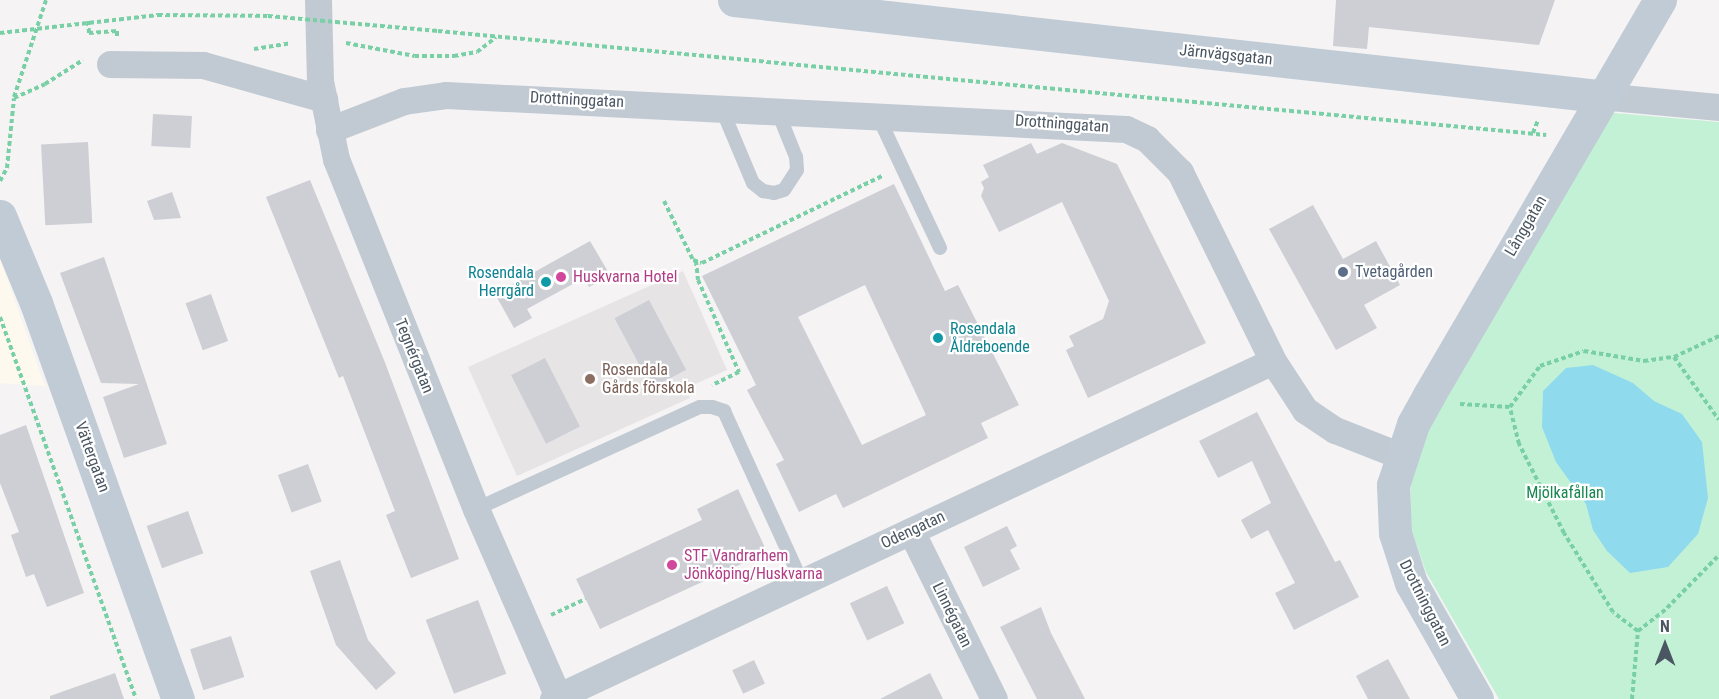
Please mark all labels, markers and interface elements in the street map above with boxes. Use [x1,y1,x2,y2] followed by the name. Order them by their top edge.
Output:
[1179,41,1273,69] street label: Järnvägsgatan
[530,88,624,112] street label: Drottninggatan
[1014,111,1110,137] street label: Drottninggatan
[1501,192,1551,260] street label: Långgatan
[1355,262,1433,282] place label: Tvetagården
[468,263,534,301] place label: Rosendala Herrgård
[1336,265,1350,279] marker: Tvetagården
[573,267,677,287] place label: Huskvarna Hotel
[554,270,568,284] marker: Huskvarna Hotel
[539,275,553,289] marker: Rosendala Herrgård
[390,316,438,396] street label: Tegnérgatan
[950,319,1030,357] place label: Rosendala Åldreboende
[931,331,945,345] marker: Rosendala Åldreboende
[602,360,695,398] place label: Rosendala Gårds förskola
[583,372,597,386] marker: Rosendala Gårds förskola
[70,419,114,495] street label: Vättergatan
[1526,483,1604,503] park label: Mjölkafållan
[878,507,948,553] street label: Odengatan
[684,546,823,584] place label: STF Vandrarhem Jönköping/Huskvarna
[1395,557,1455,649] street label: Drottninggatan
[665,558,679,572] marker: STF Vandrarhem Jönköping/Huskvarna
[928,579,976,651] street label: Linnégatan
[1635,615,1695,675] north arrow
[1660,617,1670,636] text: N

